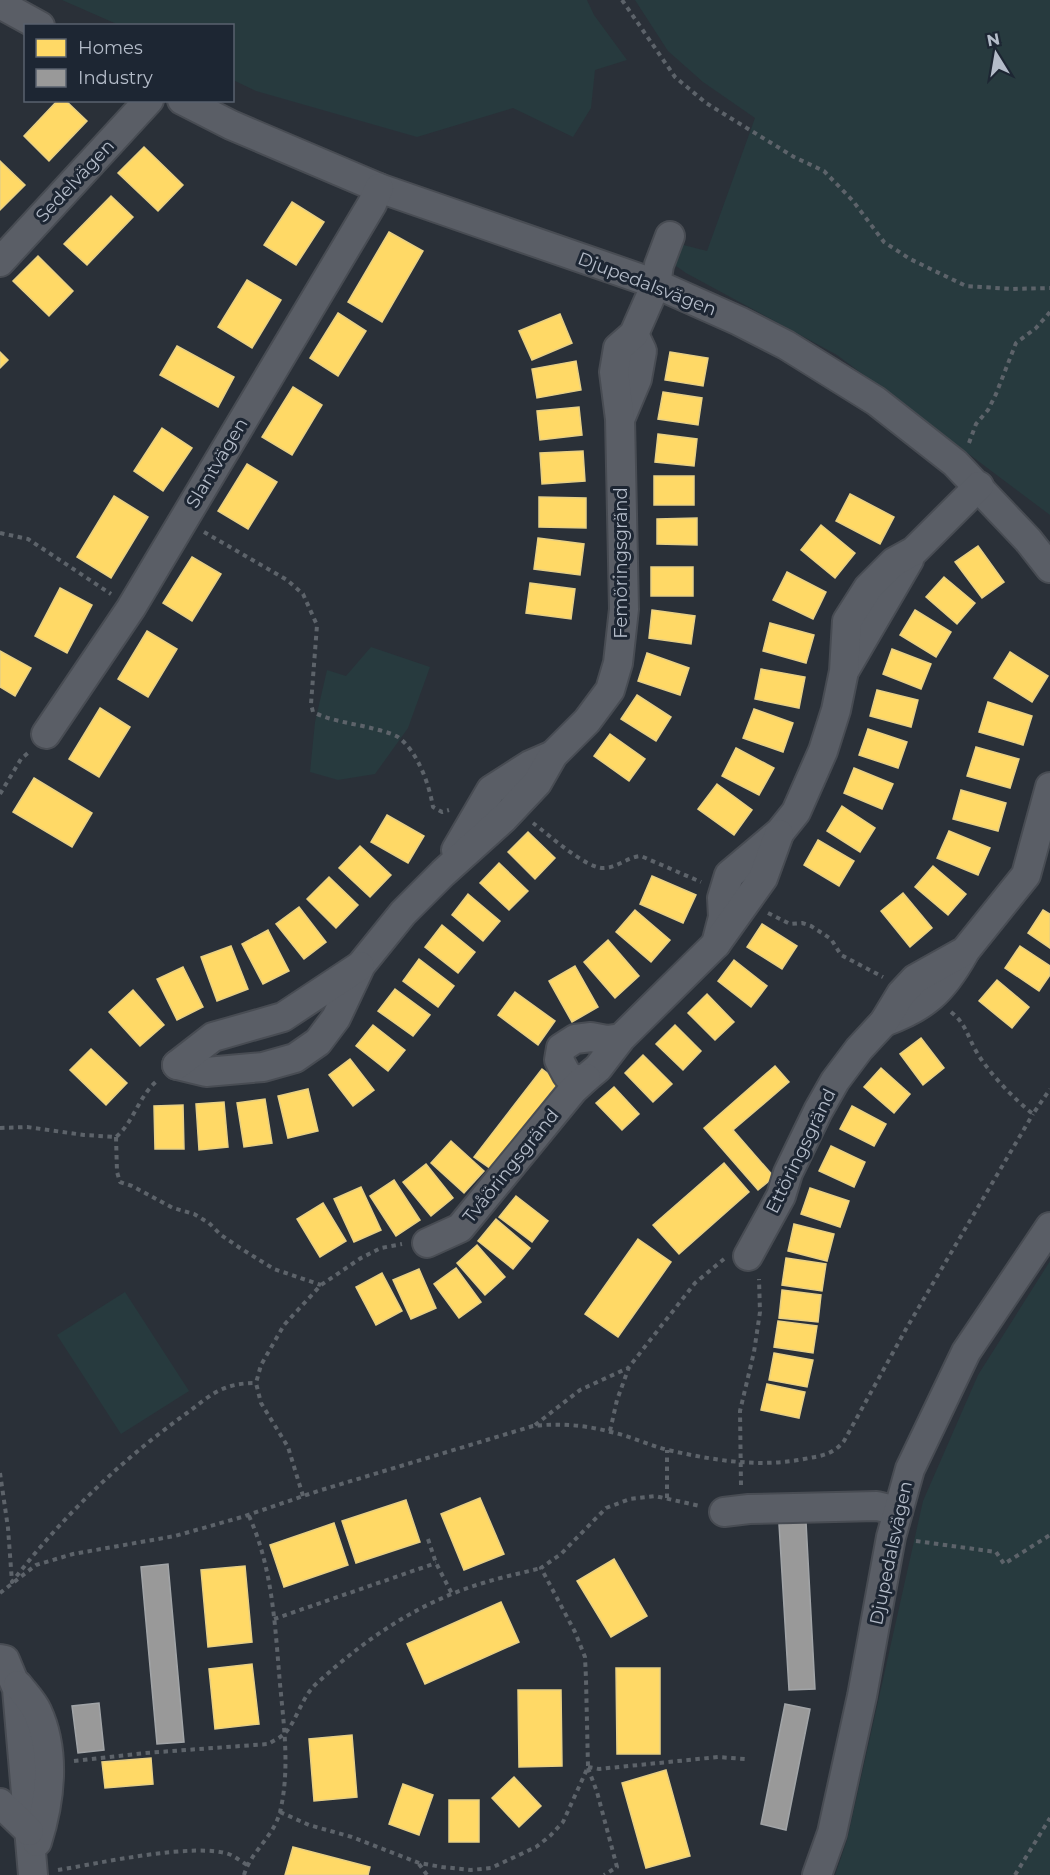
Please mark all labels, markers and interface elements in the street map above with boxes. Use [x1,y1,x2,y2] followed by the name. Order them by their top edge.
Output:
[24,24,234,102] legend
[966,24,1026,84] north arrow
[985,29,1001,50] text: N
[78,37,143,59] text: Homes
[78,67,153,89] text: Industry
[31,135,119,227] street label: Sedelvägen
[575,247,719,321] street label: Djupedalsvägen
[182,414,252,512] street label: Slantvägen
[610,487,632,639] street label: Femöringsgränd
[761,1085,841,1217] street label: Ettöringsgränd
[458,1105,564,1227] street label: Tvåöringsgränd
[865,1479,917,1627] street label: Djupedalsvägen

